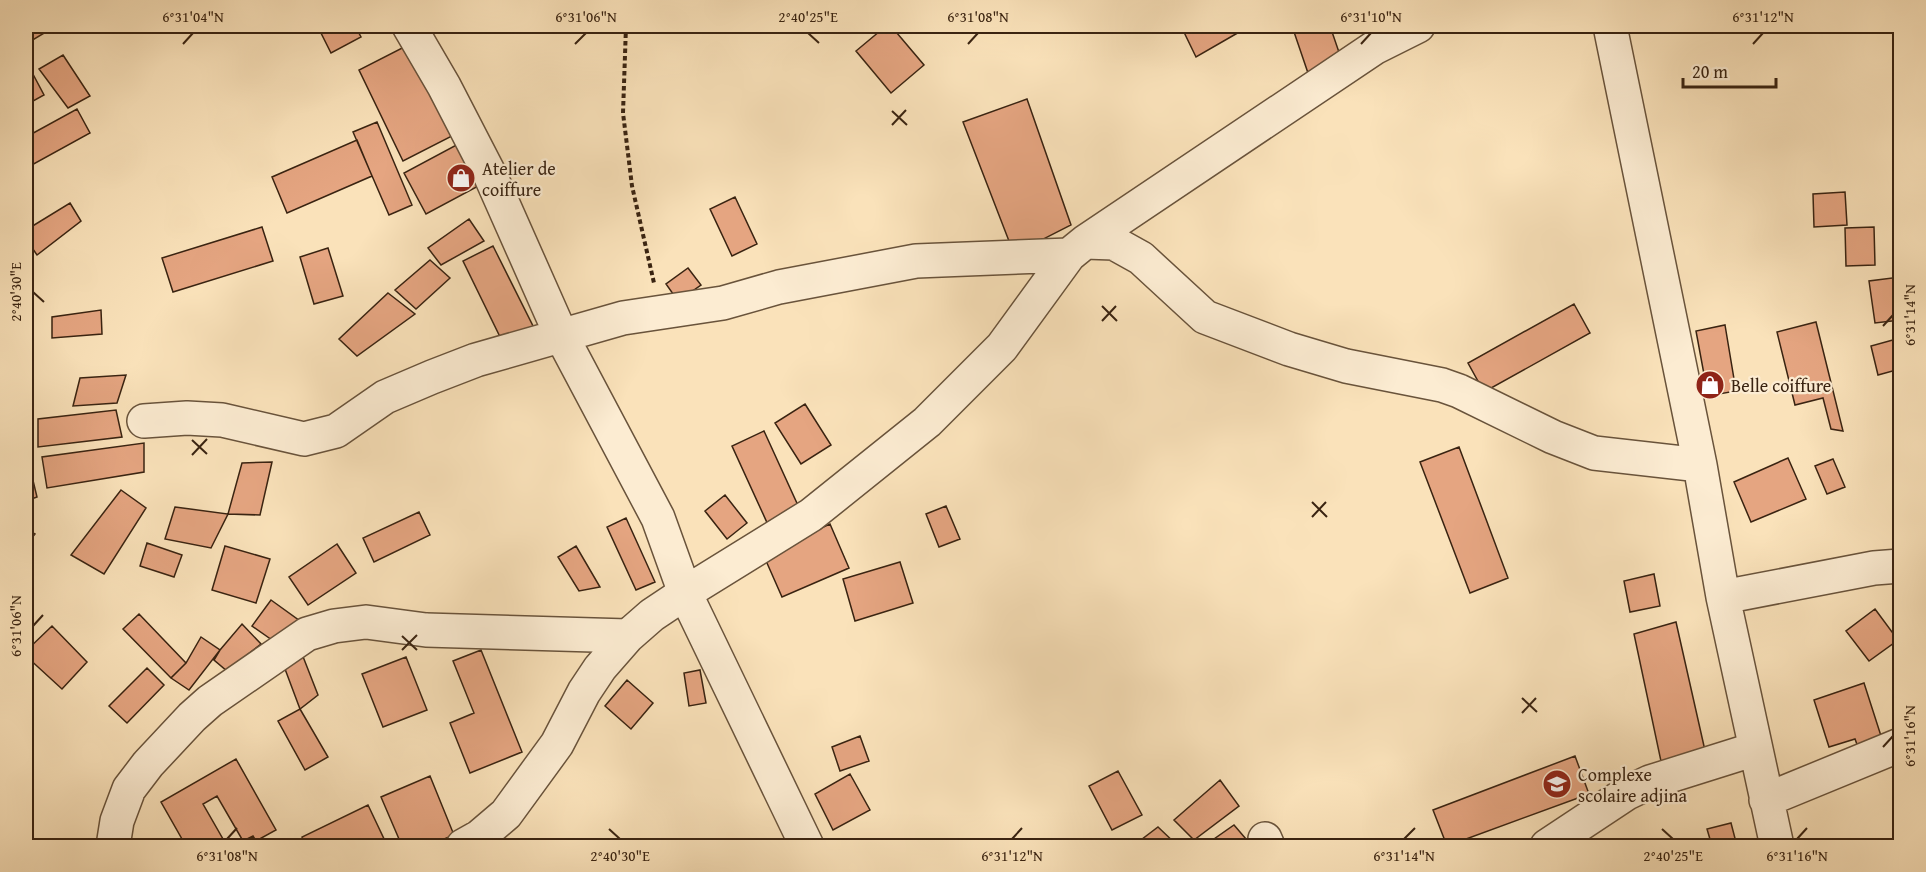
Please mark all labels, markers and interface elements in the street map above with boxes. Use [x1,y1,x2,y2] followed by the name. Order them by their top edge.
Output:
[162,6,224,27] text: 6°31'04"N
[555,6,617,27] text: 6°31'06"N
[778,6,838,27] text: 2°40'25"E
[947,6,1009,27] text: 6°31'08"N
[1340,6,1402,27] text: 6°31'10"N
[1732,6,1794,27] text: 6°31'12"N
[1683,51,1776,89] scale bar
[1692,58,1728,85] text: 20 m
[482,155,556,203] place label: Atelier de coiffure
[445,162,477,194] shop icon: Atelier de coiffure
[5,262,26,322] text: 2°40'30"E
[1899,284,1920,346] text: 6°31'14"N
[1694,369,1726,401] shop icon: Belle coiffure
[1731,372,1831,399] place label: Belle coiffure
[5,595,26,657] text: 6°31'06"N
[1899,705,1920,767] text: 6°31'16"N
[1578,761,1688,809] place label: Complexe scolaire adjina
[1541,768,1573,800] school or university icon: Complexe scolaire adjina
[196,845,258,866] text: 6°31'08"N
[590,845,650,866] text: 2°40'30"E
[981,845,1043,866] text: 6°31'12"N
[1373,845,1435,866] text: 6°31'14"N
[1643,845,1703,866] text: 2°40'25"E
[1766,845,1828,866] text: 6°31'16"N

